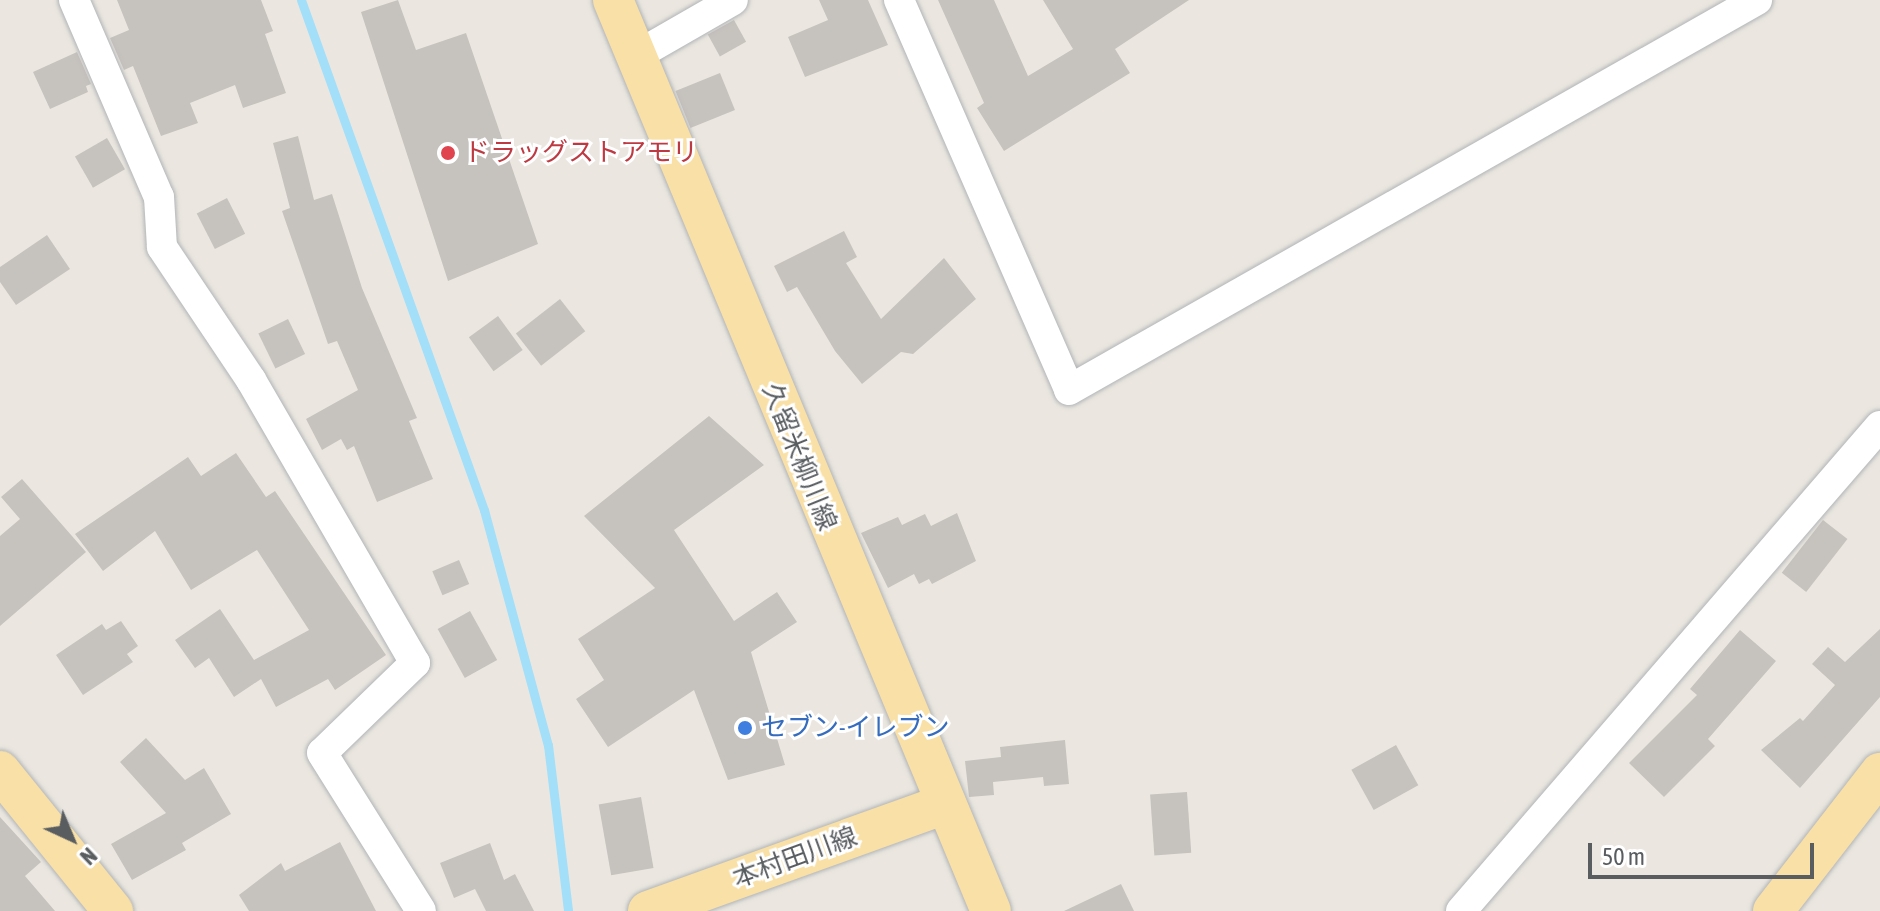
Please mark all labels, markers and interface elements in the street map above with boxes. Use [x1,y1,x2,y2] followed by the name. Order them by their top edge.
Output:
[464,137,698,169] place label: ドラッグストアモリ
[439,144,457,162] marker: ドラッグストアモリ
[755,379,843,535] street label: 久留米柳川線
[761,712,949,744] place label: セブン-イレブン
[736,719,754,737] marker: セブン-イレブン
[32,799,112,879] north arrow
[729,821,861,895] street label: 本村田川線
[1592,827,1818,877] scale bar
[75,842,102,870] text: N
[1602,843,1645,870] text: 50 m

